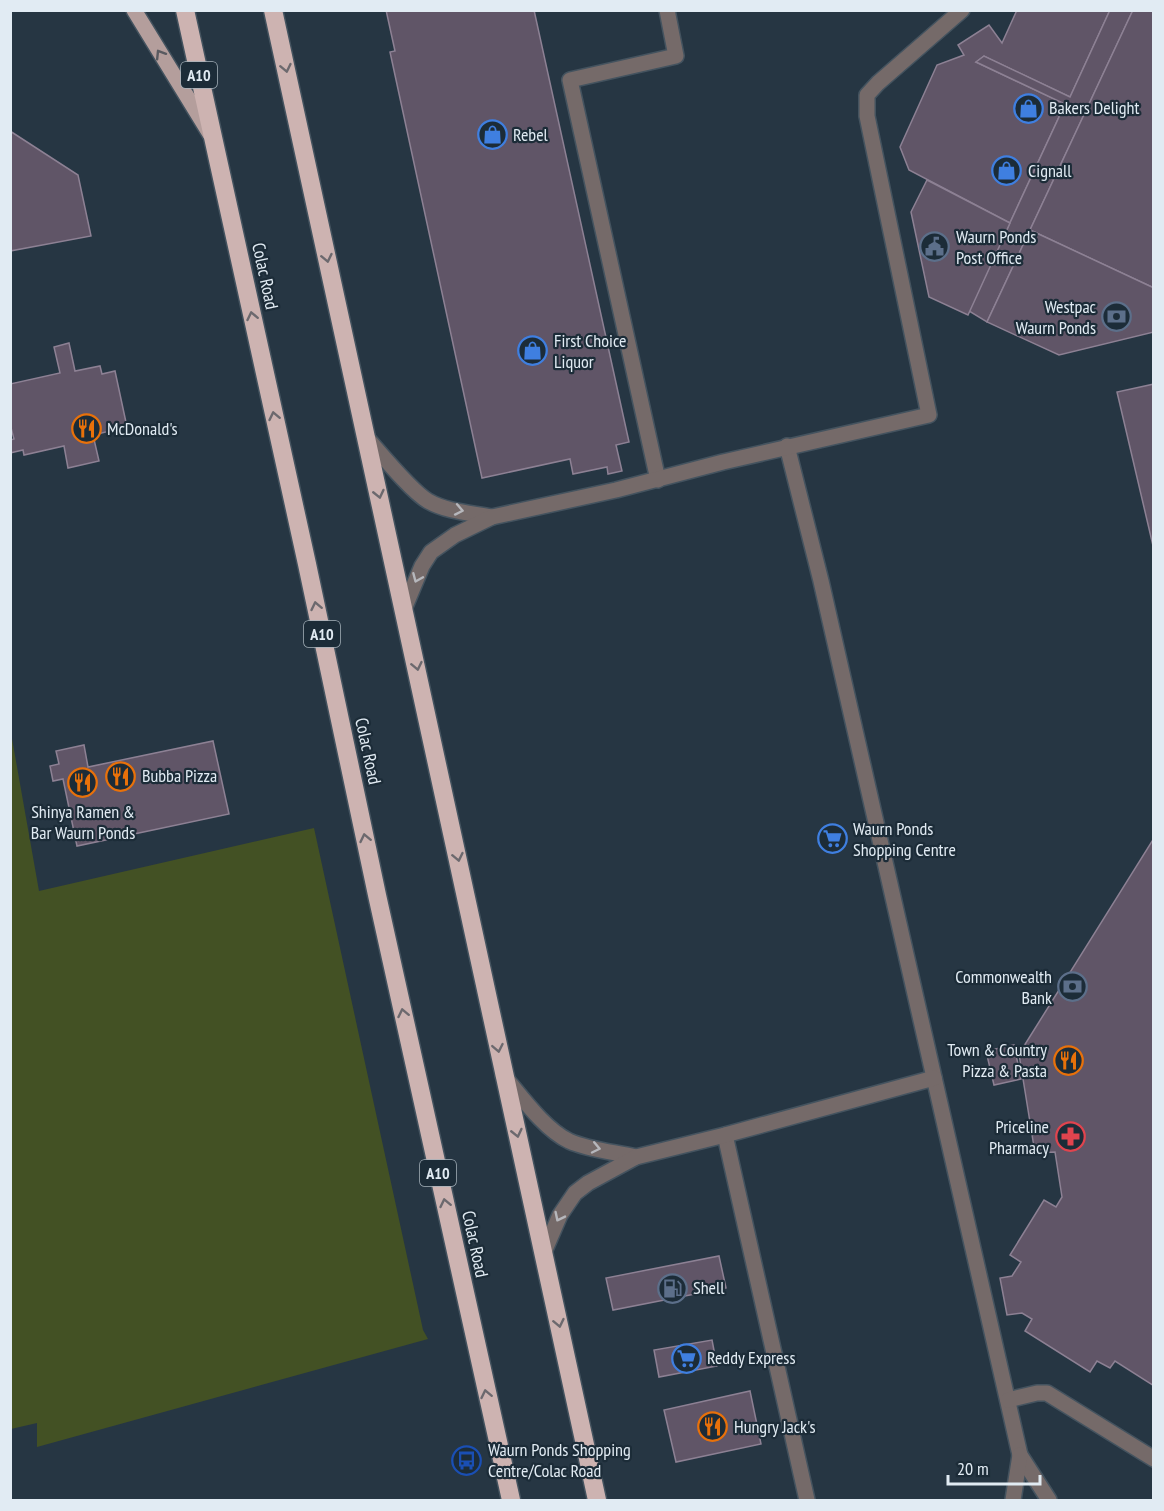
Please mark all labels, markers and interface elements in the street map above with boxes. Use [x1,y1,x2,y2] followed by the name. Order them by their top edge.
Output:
[156,50,168,60] one-way arrow
[181,62,217,88] road number: A10
[279,62,292,72] one-way arrow
[1012,92,1044,124] shop icon: Bakers Delight
[1049,96,1139,119] place label: Bakers Delight
[476,119,508,151] shop icon: Rebel
[513,123,549,146] place label: Rebel
[991,155,1023,187] shop icon: Cignall
[1028,159,1072,182] place label: Cignall
[956,225,1036,269] place label: Waurn Ponds Post Office
[919,231,951,263] public building icon: Waurn Ponds Post Office
[247,240,284,311] street label: Colac Road
[320,253,333,263] one-way arrow
[1016,295,1097,339] place label: Westpac Waurn Ponds
[1101,301,1133,333] bank icon: Westpac Waurn Ponds
[246,311,259,321] one-way arrow
[554,329,627,373] place label: First Choice Liquor
[517,335,549,367] shop icon: First Choice Liquor
[268,411,281,421] one-way arrow
[70,413,102,445] restaurant icon: McDonald's
[107,417,178,440] place label: McDonald's
[372,489,385,499] one-way arrow
[454,503,464,516] one-way arrow
[412,571,424,582] one-way arrow
[310,601,323,611] one-way arrow
[304,621,340,647] road number: A10
[409,661,422,671] one-way arrow
[350,715,387,786] street label: Colac Road
[105,760,137,792] restaurant icon: Bubba Pizza
[142,764,217,787] place label: Bubba Pizza
[67,767,99,799] restaurant icon: Shinya Ramen & Bar Waurn Ponds
[31,800,135,844] place label: Shinya Ramen & Bar Waurn Ponds
[853,817,956,861] place label: Waurn Ponds Shopping Centre
[816,823,848,855] supermarket icon: Waurn Ponds Shopping Centre
[359,833,372,843] one-way arrow
[451,852,464,862] one-way arrow
[955,965,1052,1009] place label: Commonwealth Bank
[1057,971,1089,1003] bank icon: Commonwealth Bank
[397,1008,410,1018] one-way arrow
[947,1038,1047,1082] place label: Town & Country Pizza & Pasta
[491,1043,504,1053] one-way arrow
[1052,1044,1084,1076] restaurant icon: Town & Country Pizza & Pasta
[989,1115,1049,1159] place label: Priceline Pharmacy
[1054,1121,1086,1153] pharmacy icon: Priceline Pharmacy
[509,1127,522,1137] one-way arrow
[591,1141,601,1154] one-way arrow
[420,1160,456,1186] road number: A10
[439,1199,452,1209] one-way arrow
[457,1208,494,1279] street label: Colac Road
[555,1211,567,1222] one-way arrow
[656,1272,688,1304] fuel station icon: Shell
[693,1276,725,1299] place label: Shell
[552,1318,565,1328] one-way arrow
[670,1342,702,1374] supermarket icon: Reddy Express
[707,1346,796,1369] place label: Reddy Express
[481,1389,494,1399] one-way arrow
[697,1411,729,1443] restaurant icon: Hungry Jack's
[734,1415,815,1438] place label: Hungry Jack's
[488,1438,631,1482] place label: Waurn Ponds Shopping Centre/Colac Road
[451,1444,483,1476] bus stop icon: Waurn Ponds Shopping Centre/Colac Road
[948,1448,1040,1486] scale bar
[957,1457,989,1480] text: 20 m

